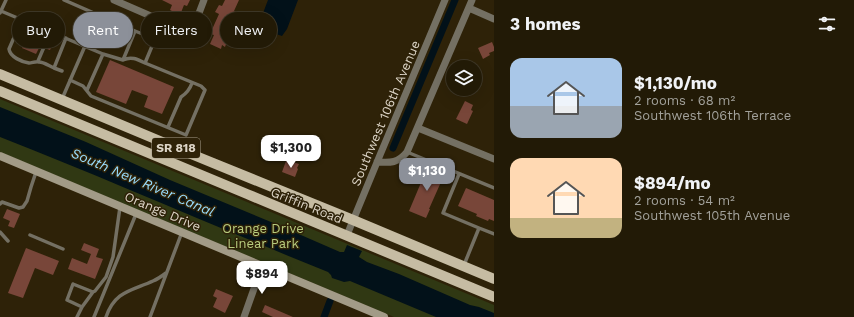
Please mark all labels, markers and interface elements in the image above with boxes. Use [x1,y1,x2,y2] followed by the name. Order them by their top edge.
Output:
[12,12,65,48] chip: Buy
[73,12,133,48] chip: Rent
[141,12,212,48] chip: Filters
[220,12,277,48] chip: New
[816,13,838,35] icon: filters
[510,14,581,34] text: 3 homes
[348,38,423,188] street label: Southwest 106th Avenue
[446,60,482,96] map controls
[446,60,482,96] button: layers
[634,73,717,93] text: $1,130/mo
[542,74,590,122] icon: home
[634,93,735,108] text: 2 rooms · 68 m²
[634,108,791,123] text: Southwest 106th Terrace
[258,135,324,169] pin: $1,300
[152,138,200,158] road number: SR 818
[270,140,312,155] text: $1,300
[69,145,217,219] water label: South New River Canal
[394,158,460,192] pin: $1,130
[408,163,446,178] text: $1,130
[634,173,711,193] text: $894/mo
[542,174,590,222] icon: home
[269,184,345,227] street label: Griffin Road
[122,189,203,234] street label: Orange Drive
[634,193,735,208] text: 2 rooms · 54 m²
[634,208,790,223] text: Southwest 105th Avenue
[222,221,304,251] park label: Orange Drive Linear Park
[238,261,286,295] pin: $894
[246,266,278,281] text: $894

